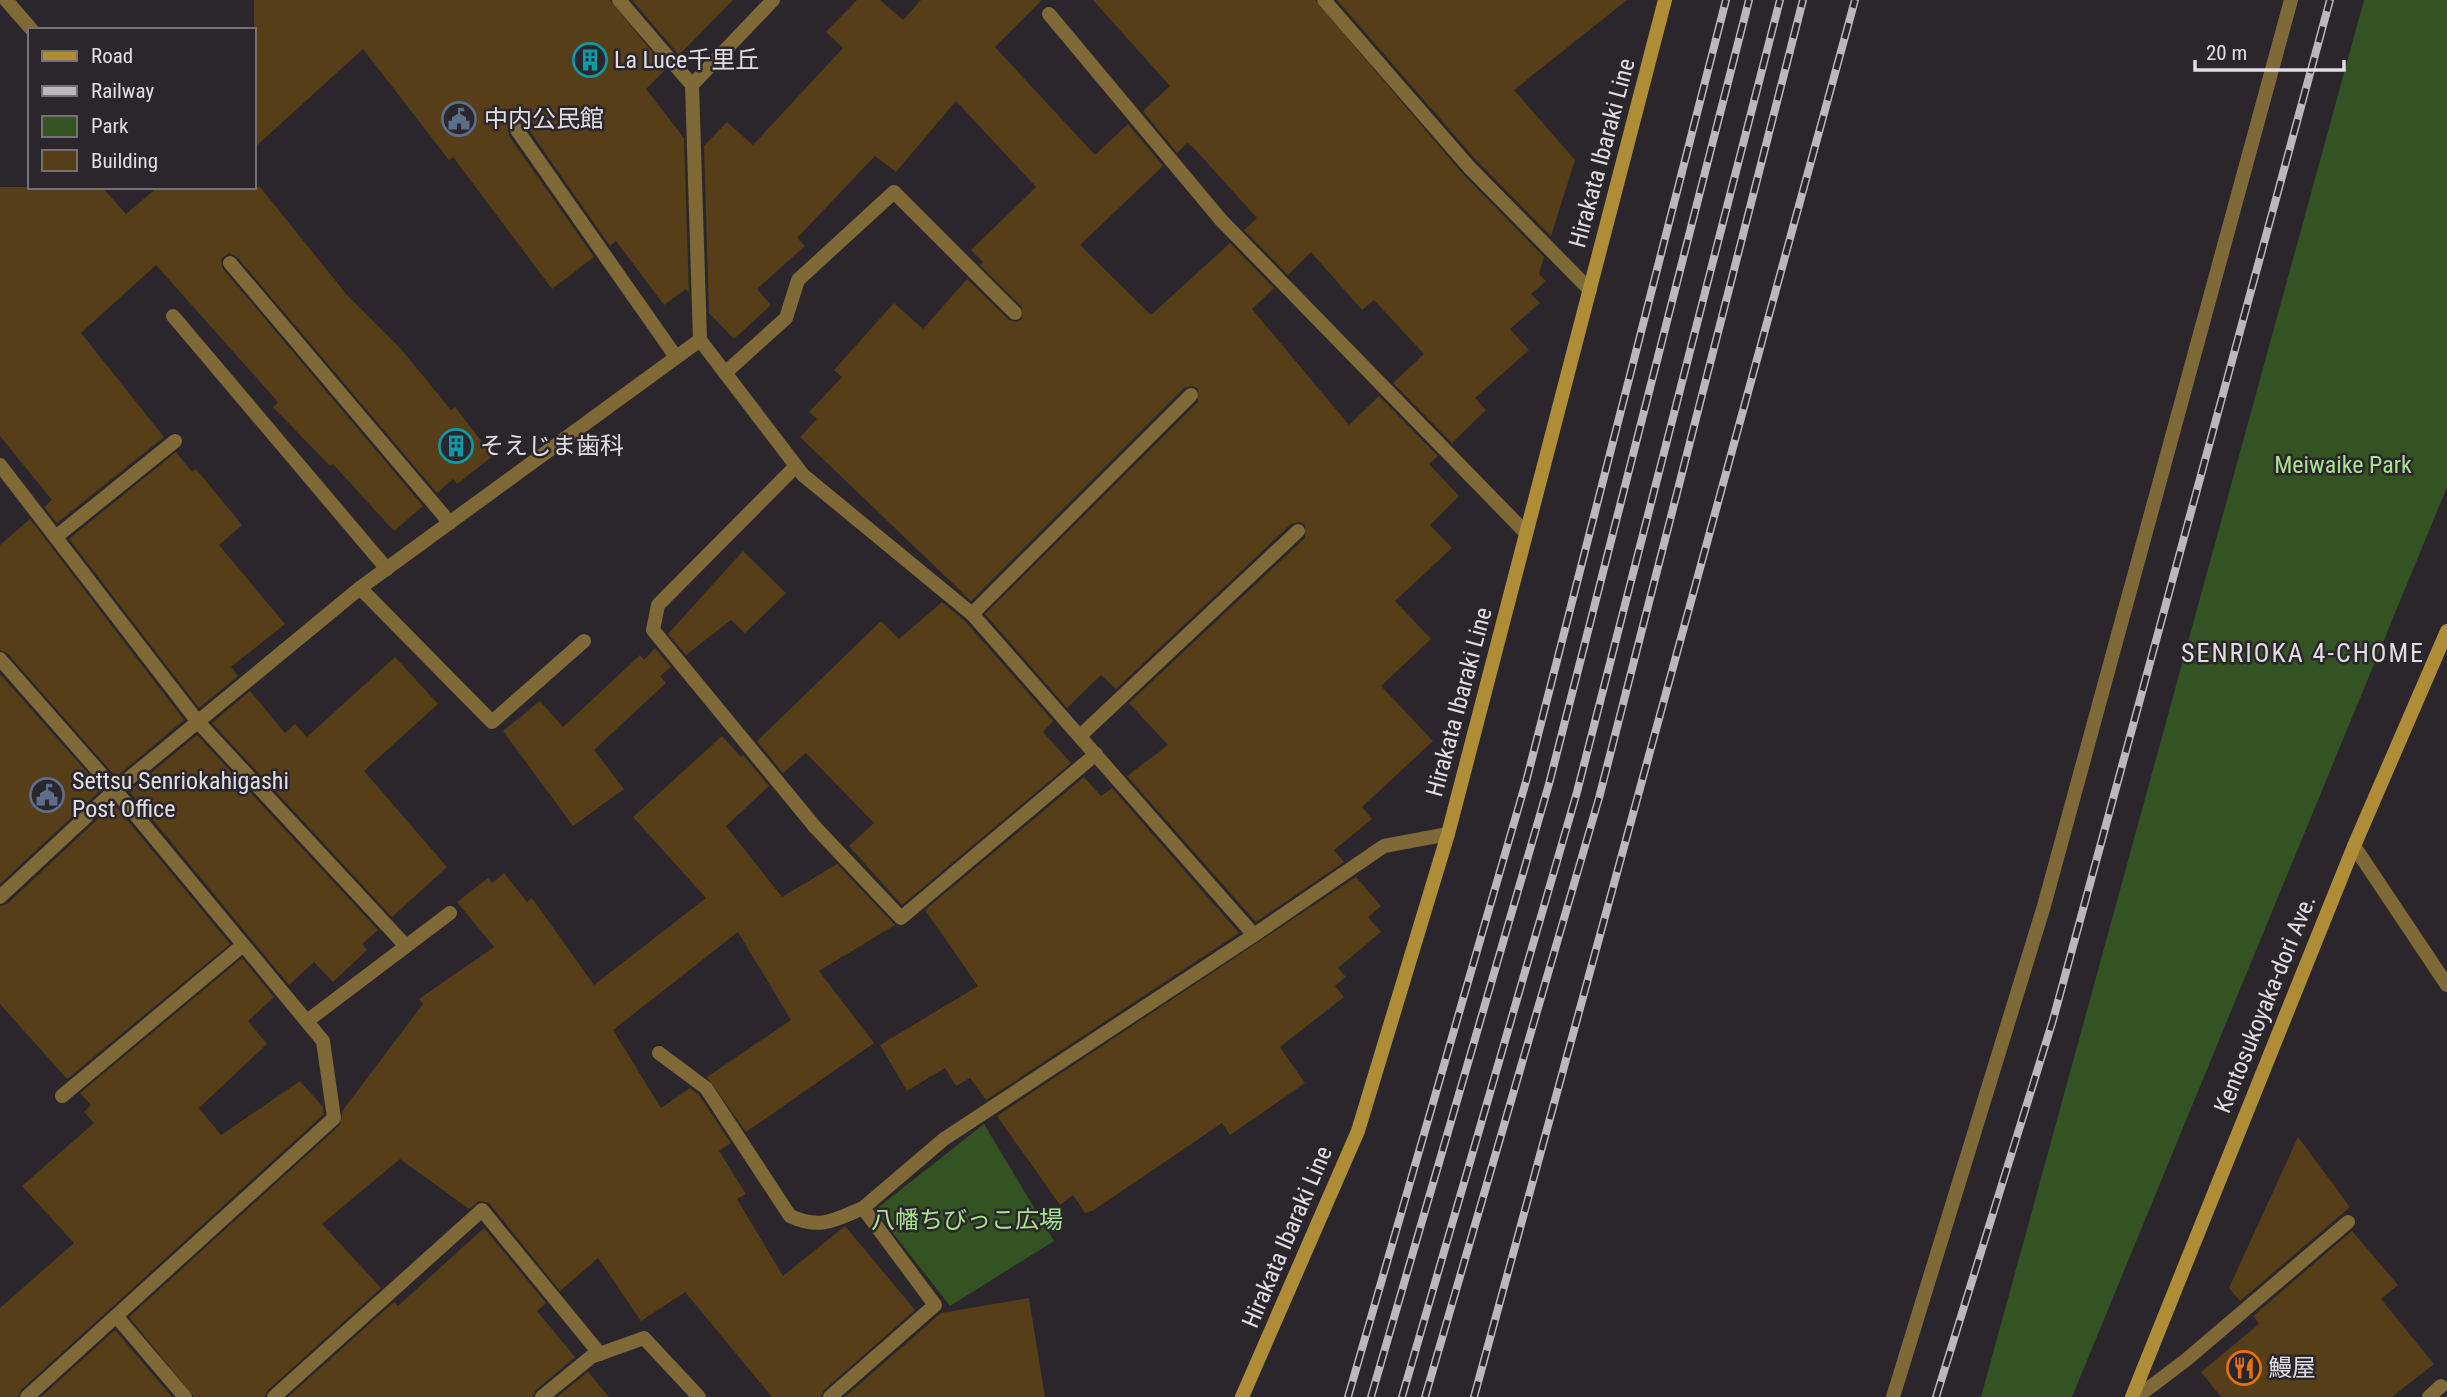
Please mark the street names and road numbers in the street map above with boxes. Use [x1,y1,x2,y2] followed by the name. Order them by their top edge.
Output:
[1563,55,1641,251] street label: Hirakata Ibaraki Line
[1420,604,1498,800] street label: Hirakata Ibaraki Line
[2208,891,2322,1117] street label: Kentosukoyaka-dori Ave.
[1236,1142,1338,1332] street label: Hirakata Ibaraki Line

